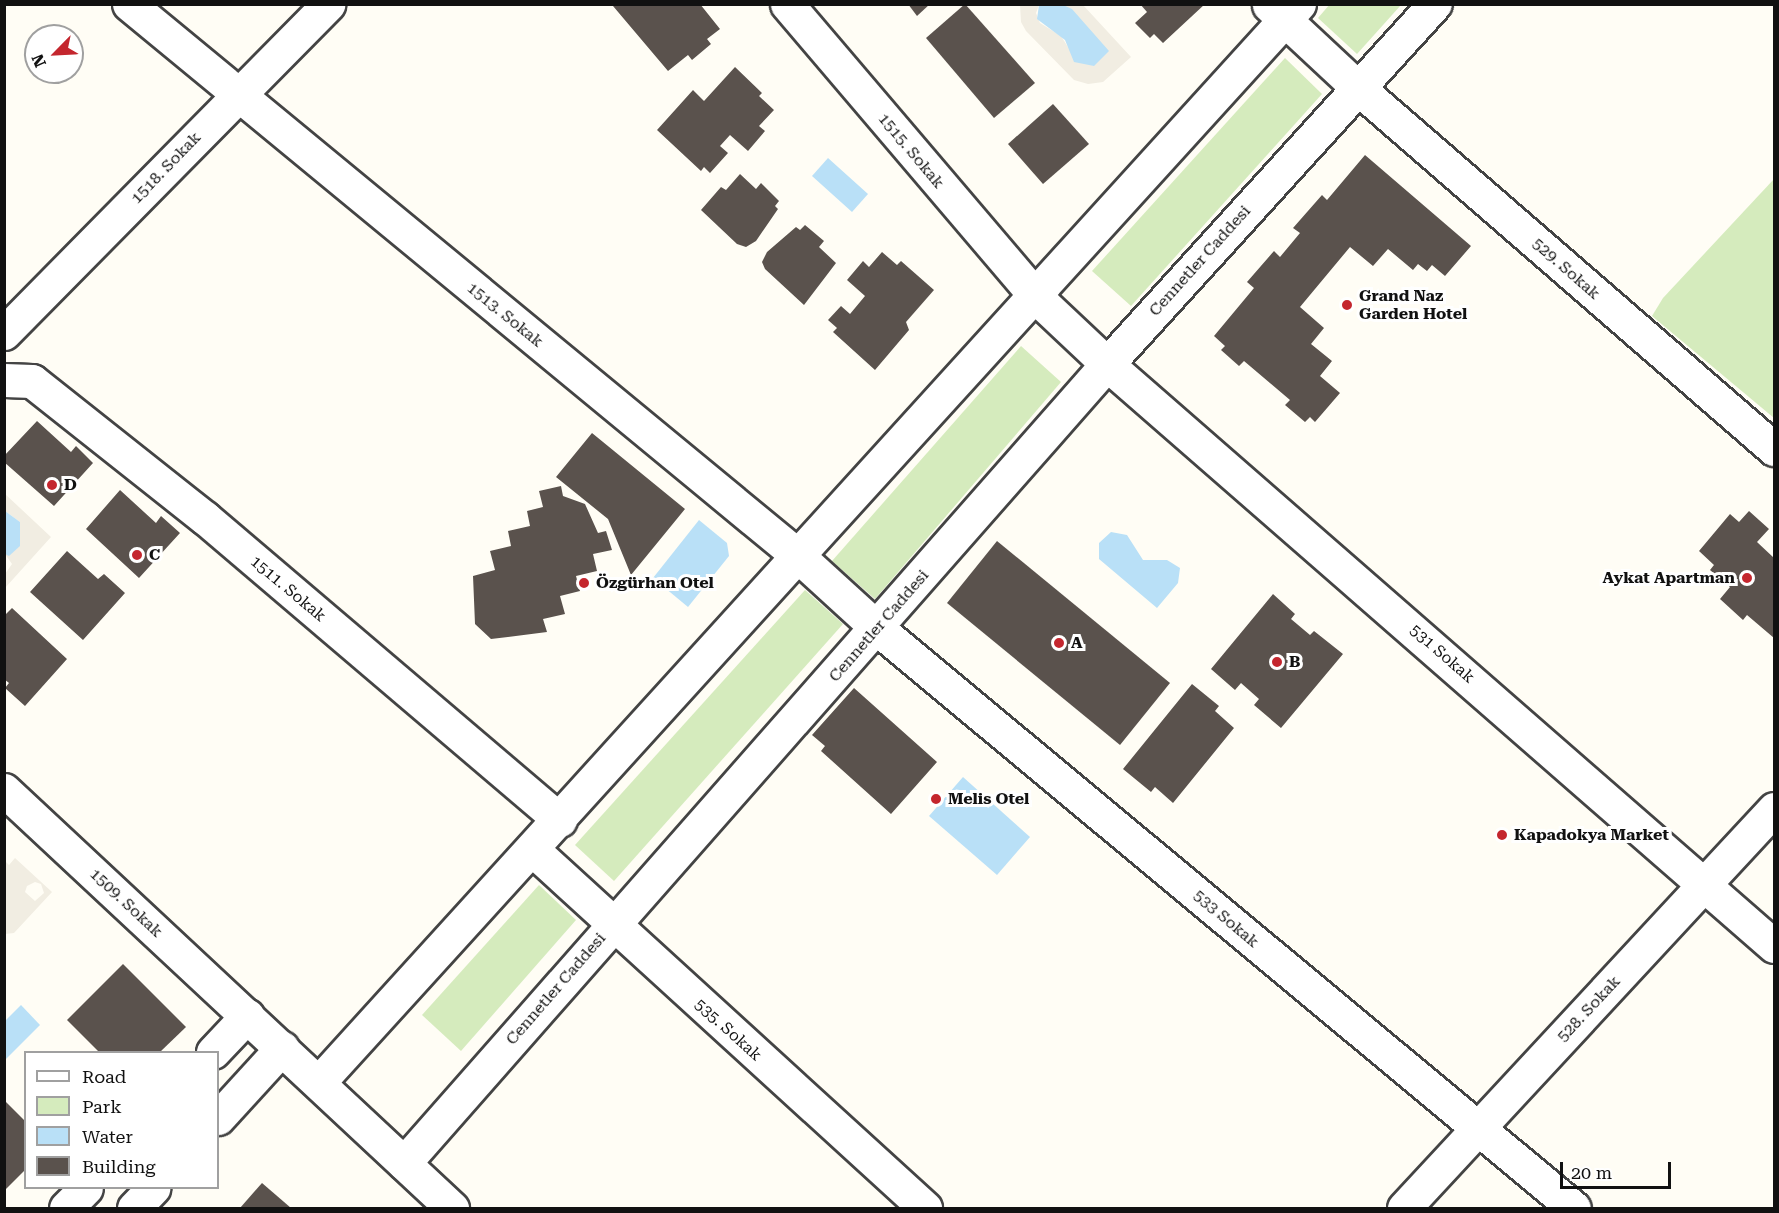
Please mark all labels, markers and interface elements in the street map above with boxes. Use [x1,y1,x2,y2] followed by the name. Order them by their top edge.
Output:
[24,24,84,84] north arrow
[28,51,50,70] text: N
[874,109,948,193] street label: 1515. Sokak
[127,128,205,208] street label: 1518. Sokak
[1145,202,1255,320] street label: Cennetler Caddesi
[1528,234,1604,304] street label: 529. Sokak
[463,278,547,352] street label: 1513. Sokak
[1359,286,1467,324] place label: Grand Naz Garden Hotel
[1340,298,1354,312] marker: Grand Naz Garden Hotel
[64,475,77,495] place label: D
[45,478,59,492] marker: D
[149,545,160,565] place label: C
[130,548,144,562] marker: C
[246,552,330,626] street label: 1511. Sokak
[825,566,933,686] street label: Cennetler Caddesi
[1603,568,1735,588] place label: Aykat Apartman
[1740,571,1754,585] marker: Aykat Apartman
[596,573,714,593] place label: Özgürhan Otel
[577,576,591,590] marker: Özgürhan Otel
[1406,621,1478,687] street label: 531 Sokak
[1071,633,1083,653] place label: A
[1052,636,1066,650] marker: A
[1289,652,1301,672] place label: B
[1270,655,1284,669] marker: B
[948,789,1029,809] place label: Melis Otel
[929,792,943,806] marker: Melis Otel
[1514,825,1669,845] place label: Kapadokya Market
[1495,828,1509,842] marker: Kapadokya Market
[86,864,166,942] street label: 1509. Sokak
[1189,886,1263,952] street label: 533 Sokak
[502,929,610,1049] street label: Cennetler Caddesi
[1554,972,1624,1046] street label: 528. Sokak
[691,995,765,1065] street label: 535. Sokak
[24,1051,219,1189] legend
[82,1066,126,1087] text: Road
[82,1096,122,1117] text: Park
[82,1126,133,1147] text: Water
[1563,1150,1674,1188] scale bar
[82,1156,156,1177] text: Building
[1571,1162,1612,1183] text: 20 m

